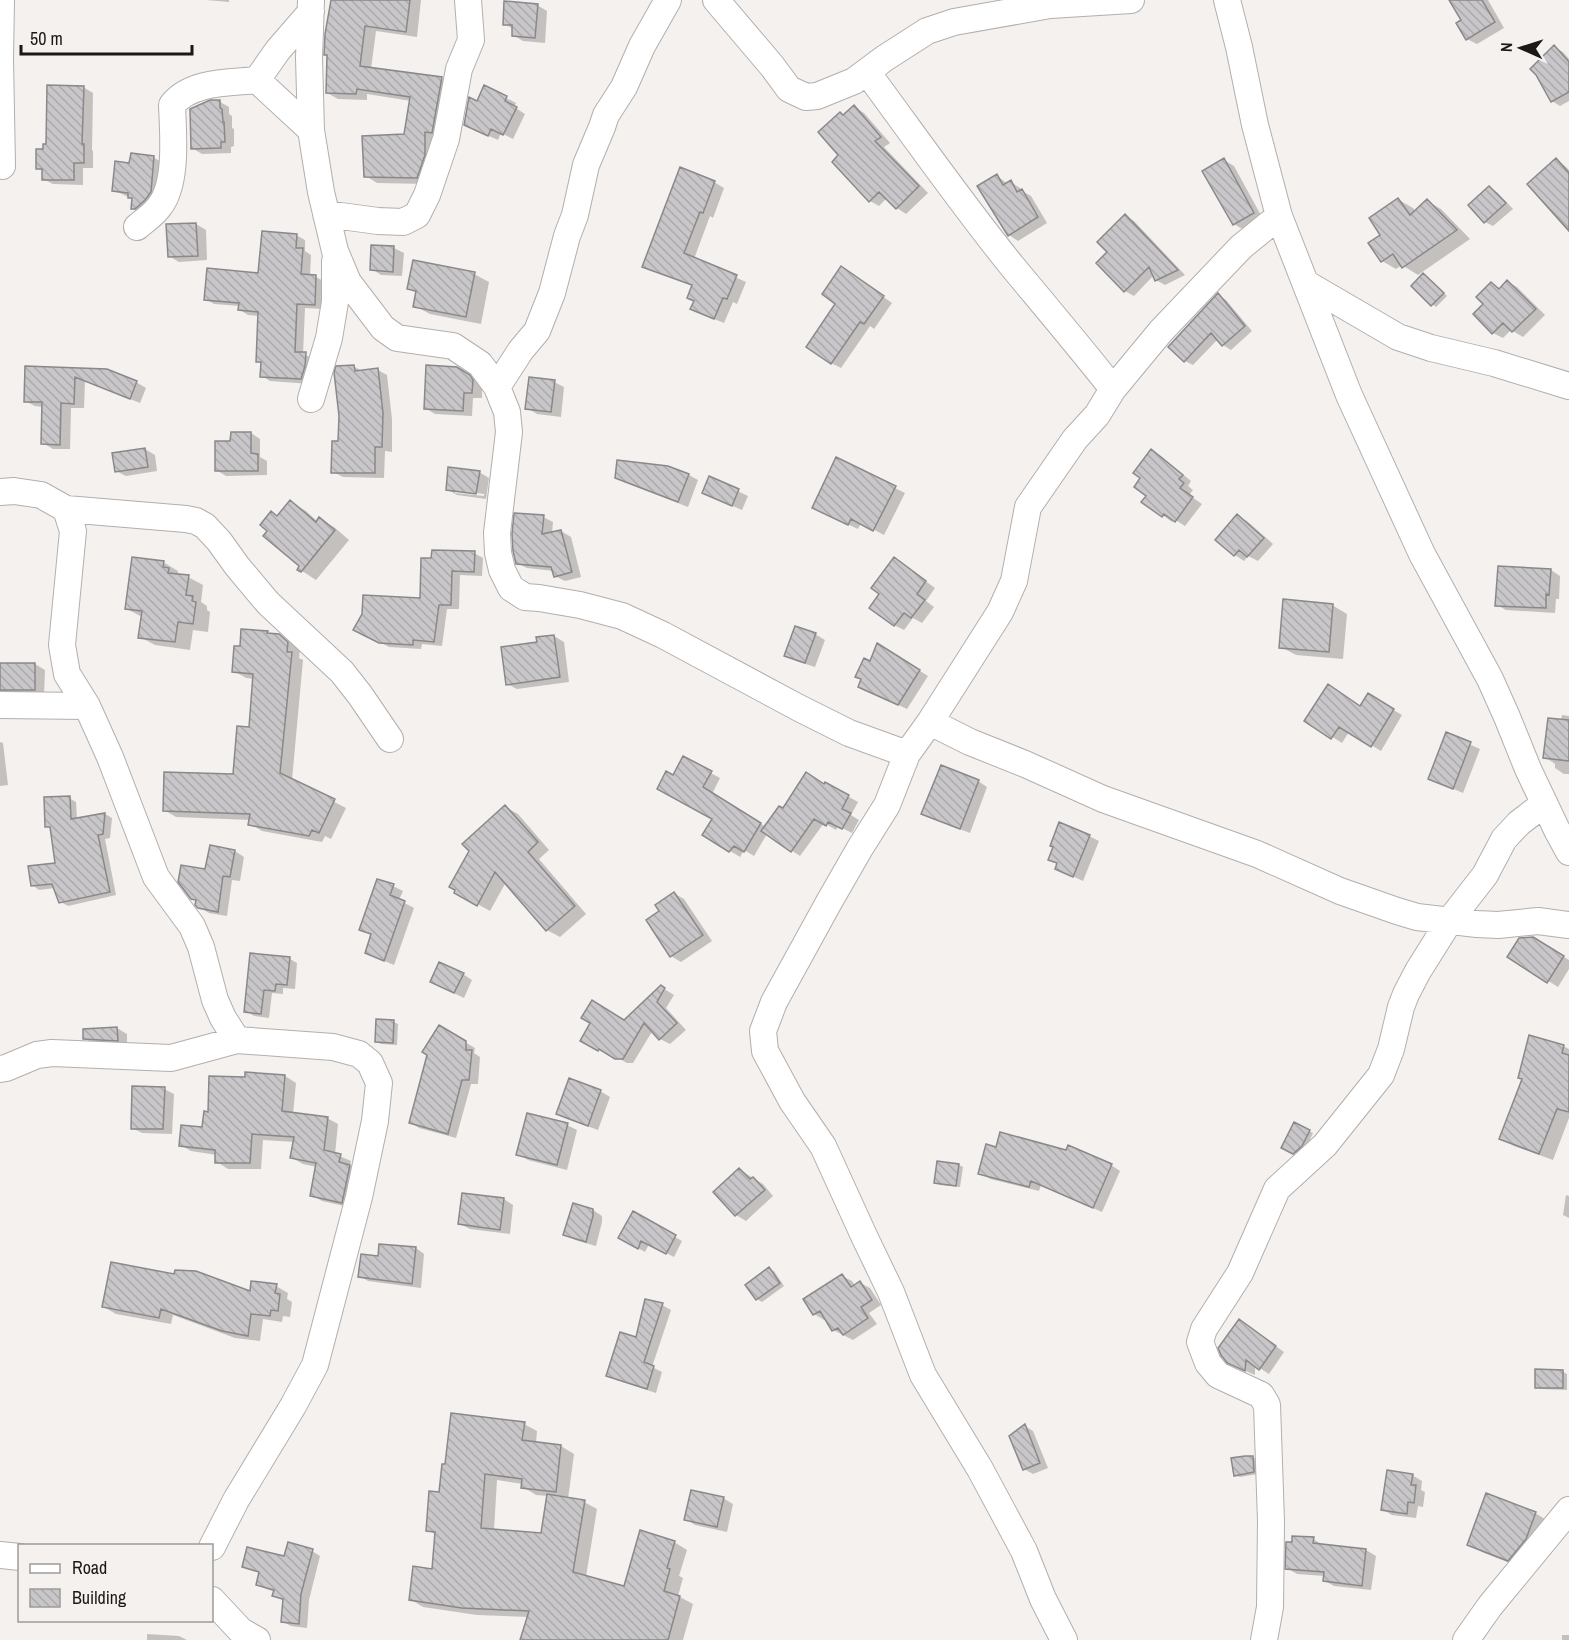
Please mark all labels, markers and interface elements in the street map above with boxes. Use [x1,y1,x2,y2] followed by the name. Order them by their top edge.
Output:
[21,18,192,56] scale bar
[1491,18,1551,78] north arrow
[30,26,63,51] text: 50 m
[1495,42,1517,53] text: N
[18,1544,213,1622] legend
[72,1555,107,1580] text: Road
[72,1585,127,1610] text: Building

